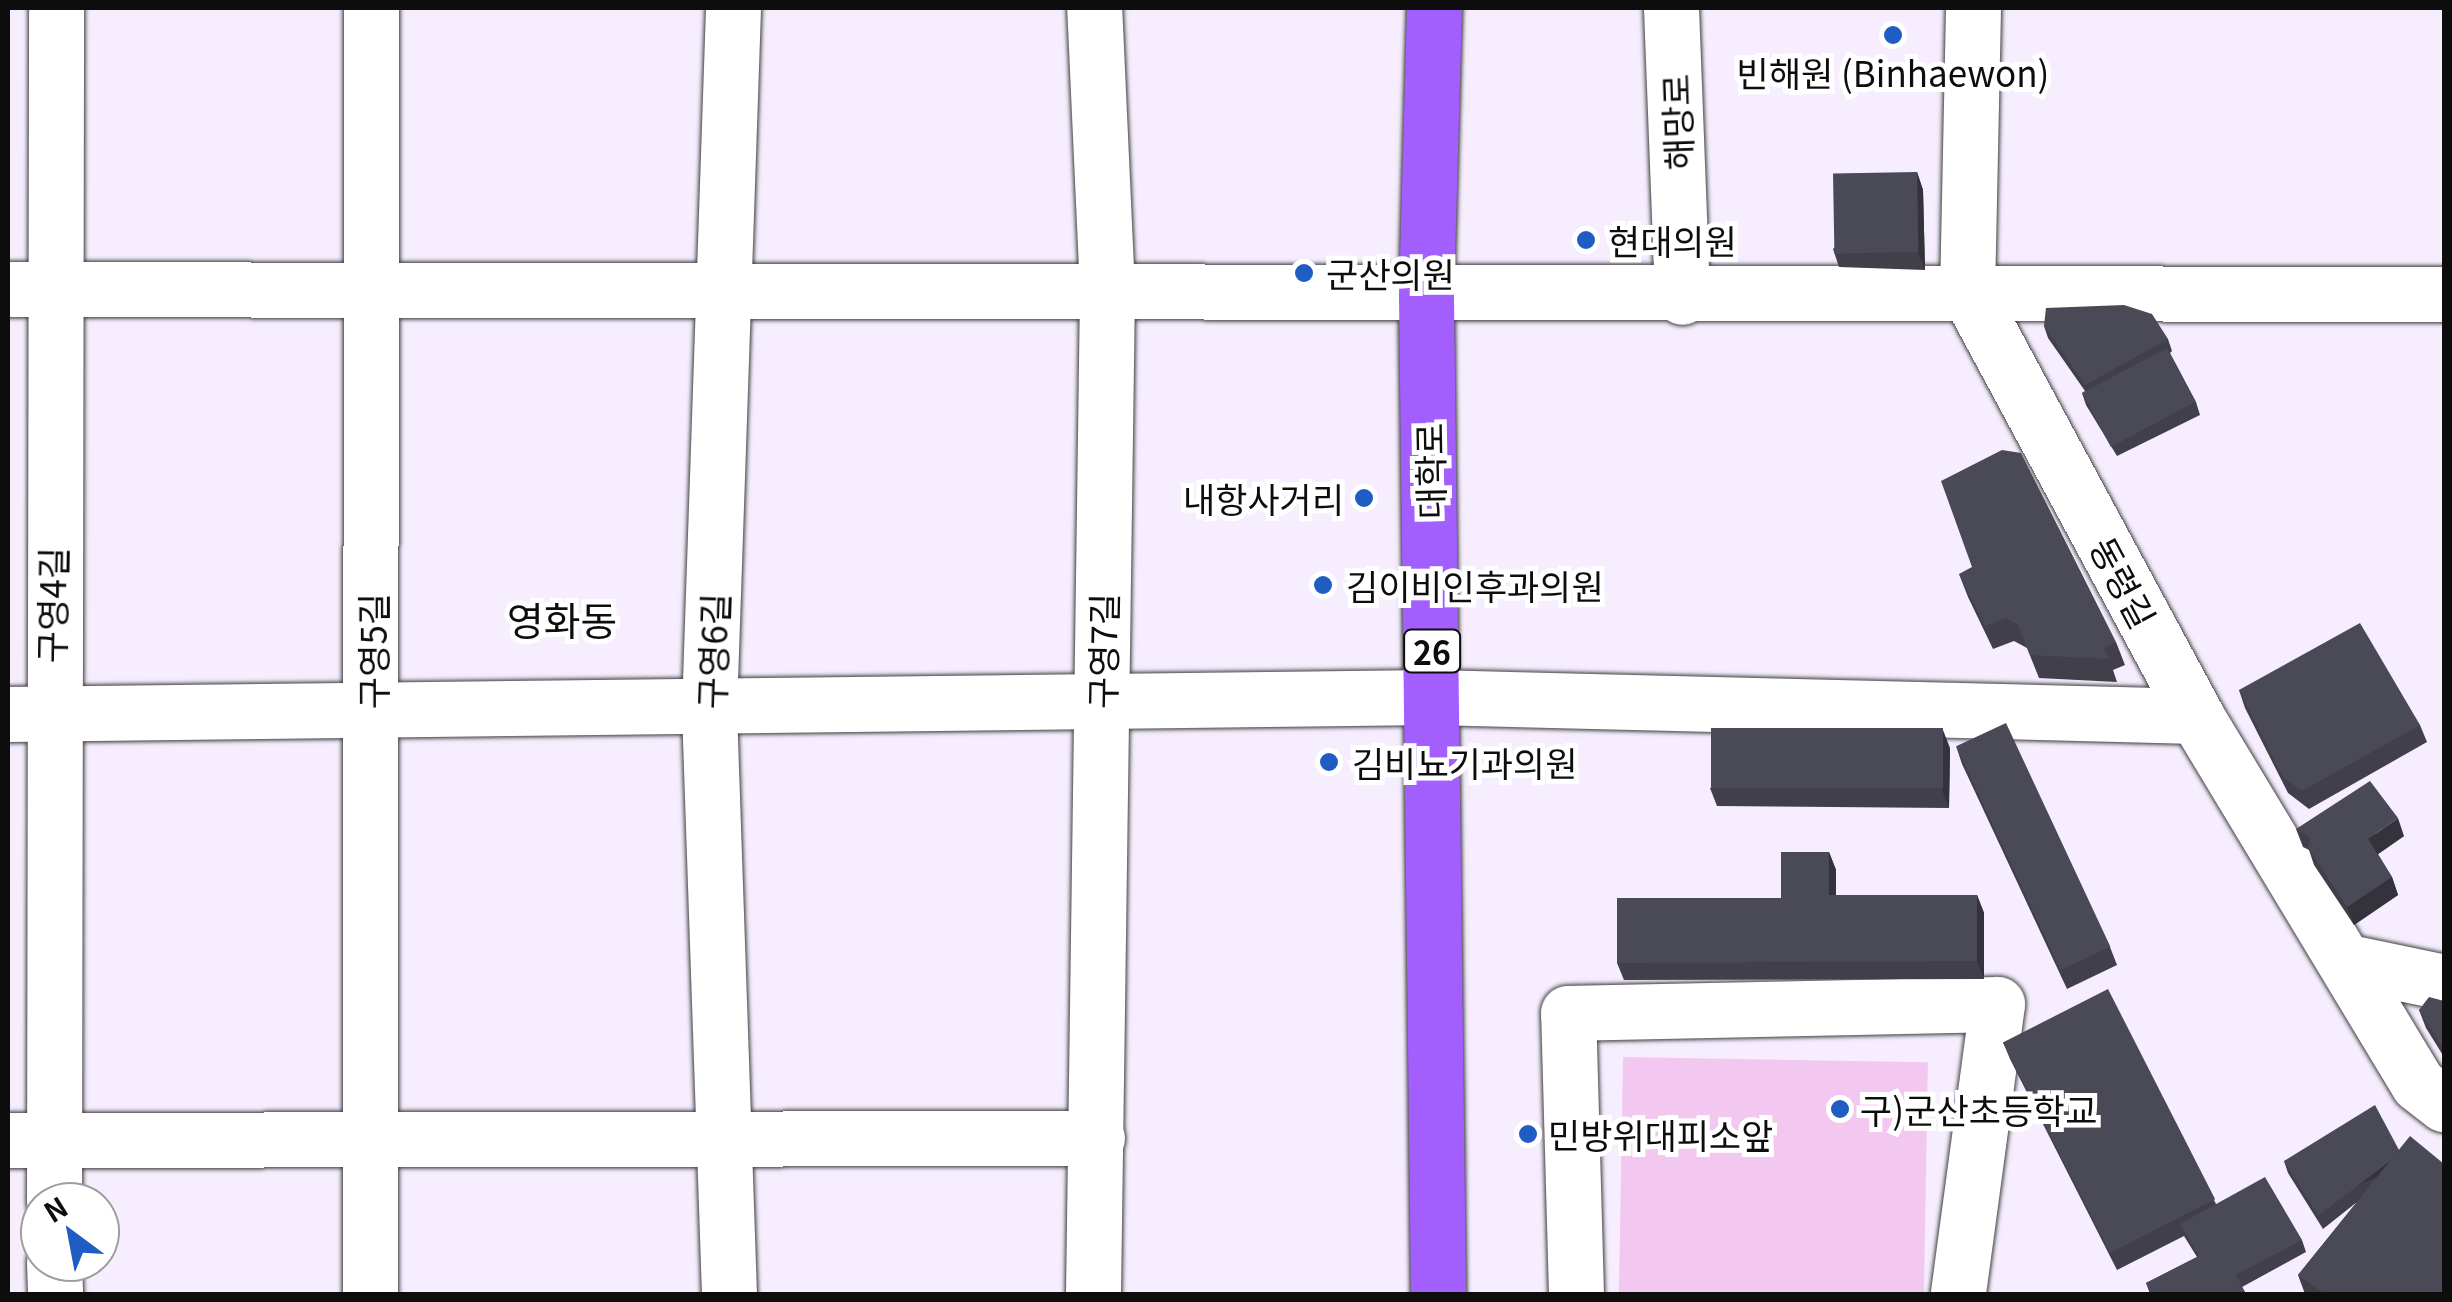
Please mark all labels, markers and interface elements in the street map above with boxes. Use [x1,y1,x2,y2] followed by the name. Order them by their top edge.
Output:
[1882,24,1904,46] marker: 빈해원 (Binhaewon)
[1737,51,2049,93] place label: 빈해원 (Binhaewon)
[1653,73,1699,171] street label: 해망로
[1608,219,1737,261] place label: 현대의원
[1573,227,1599,253] marker: 현대의원
[1326,252,1455,294] place label: 군산의원
[1291,260,1317,286] marker: 군산의원
[1407,422,1451,520] street label: 대학로
[1183,477,1344,519] place label: 내항사거리
[1353,487,1375,509] marker: 내항사거리
[2083,529,2165,635] street label: 동령길
[29,547,73,663] street label: 구영4길
[1346,564,1604,606] place label: 김이비인후과의원
[1310,572,1336,598] marker: 김이비인후과의원
[689,592,735,710] street label: 구영6길
[351,593,393,709] street label: 구영5길
[1080,593,1124,709] street label: 구영7길
[507,595,617,643] district label: 영화동
[1402,624,1462,678] road number: 26
[1352,741,1577,783] place label: 김비뇨기과의원
[1316,749,1342,775] marker: 김비뇨기과의원
[1860,1088,2097,1130] place label: 구)군산초등학교
[1829,1098,1851,1120] marker: 구)군산초등학교
[1548,1113,1773,1155] place label: 민방위대피소앞
[1517,1123,1539,1145] marker: 민방위대피소앞
[20,1182,120,1282] north arrow
[36,1186,75,1231] text: N

